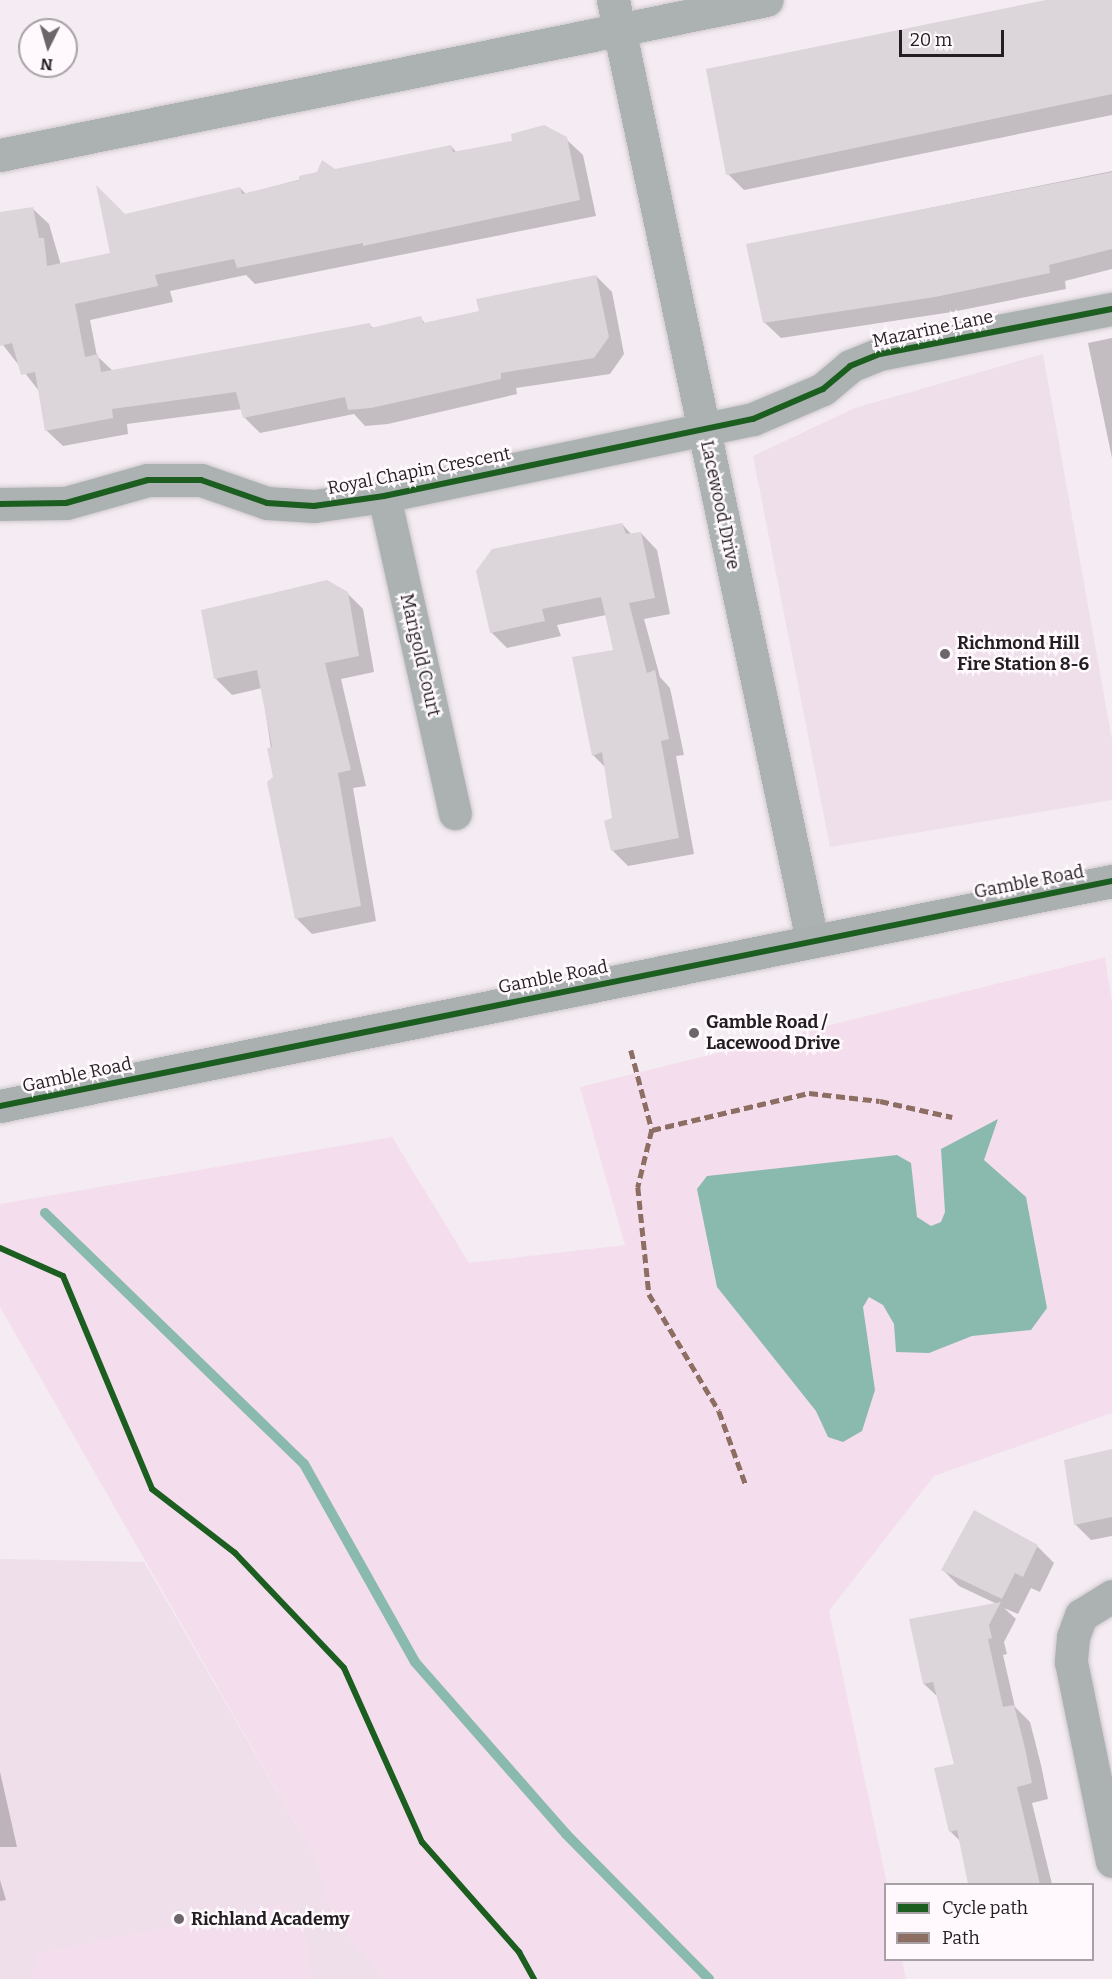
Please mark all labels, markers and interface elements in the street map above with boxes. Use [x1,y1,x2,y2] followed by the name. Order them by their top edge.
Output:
[18,18,78,78] north arrow
[902,18,1007,56] scale bar
[910,29,952,51] text: 20 m
[40,54,54,74] text: N
[871,306,995,352] street label: Mazarine Lane
[696,439,744,571] street label: Lacewood Drive
[326,443,512,499] street label: Royal Chapin Crescent
[395,591,445,719] street label: Marigold Court
[957,633,1089,676] place label: Richmond Hill Fire Station 8-6
[938,647,952,661] marker: Richmond Hill Fire Station 8-6
[972,861,1086,903] street label: Gamble Road
[496,956,610,998] street label: Gamble Road
[706,1012,840,1054] place label: Gamble Road / Lacewood Drive
[687,1026,701,1040] marker: Gamble Road / Lacewood Drive
[20,1053,134,1097] street label: Gamble Road
[884,1883,1094,1961] legend
[942,1897,1028,1919] text: Cycle path
[191,1908,349,1930] place label: Richland Academy
[172,1912,186,1926] marker: Richland Academy
[942,1927,980,1949] text: Path

